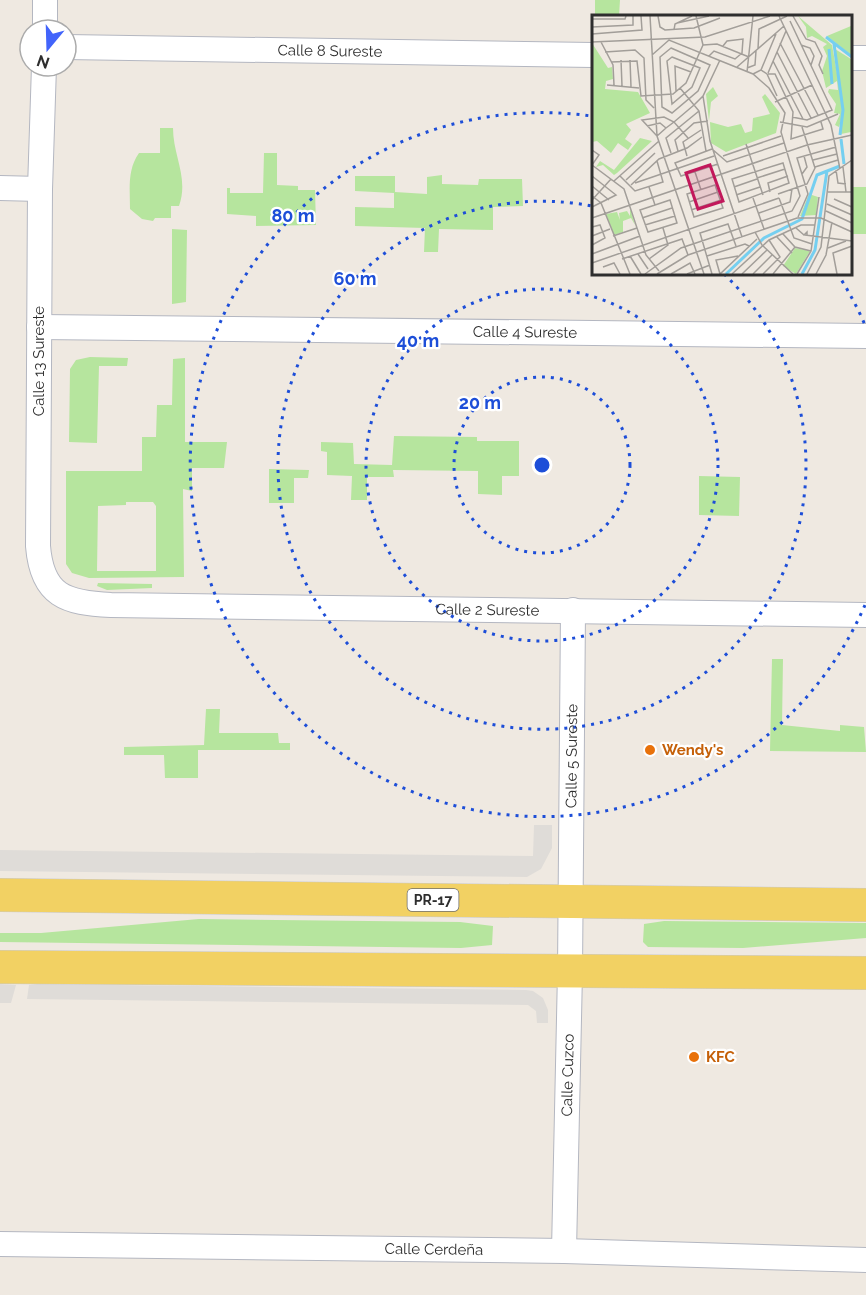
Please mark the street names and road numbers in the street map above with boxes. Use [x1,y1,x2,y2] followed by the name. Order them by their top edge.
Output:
[277,41,383,61] street label: Calle 8 Sureste
[30,306,48,416] street label: Calle 13 Sureste
[473,323,577,342] street label: Calle 4 Sureste
[435,600,540,620] street label: Calle 2 Sureste
[562,704,581,808] street label: Calle 5 Sureste
[408,889,458,911] road number: PR-17
[558,1033,578,1117] street label: Calle Cuzco
[385,1240,483,1259] street label: Calle Cerdeña

